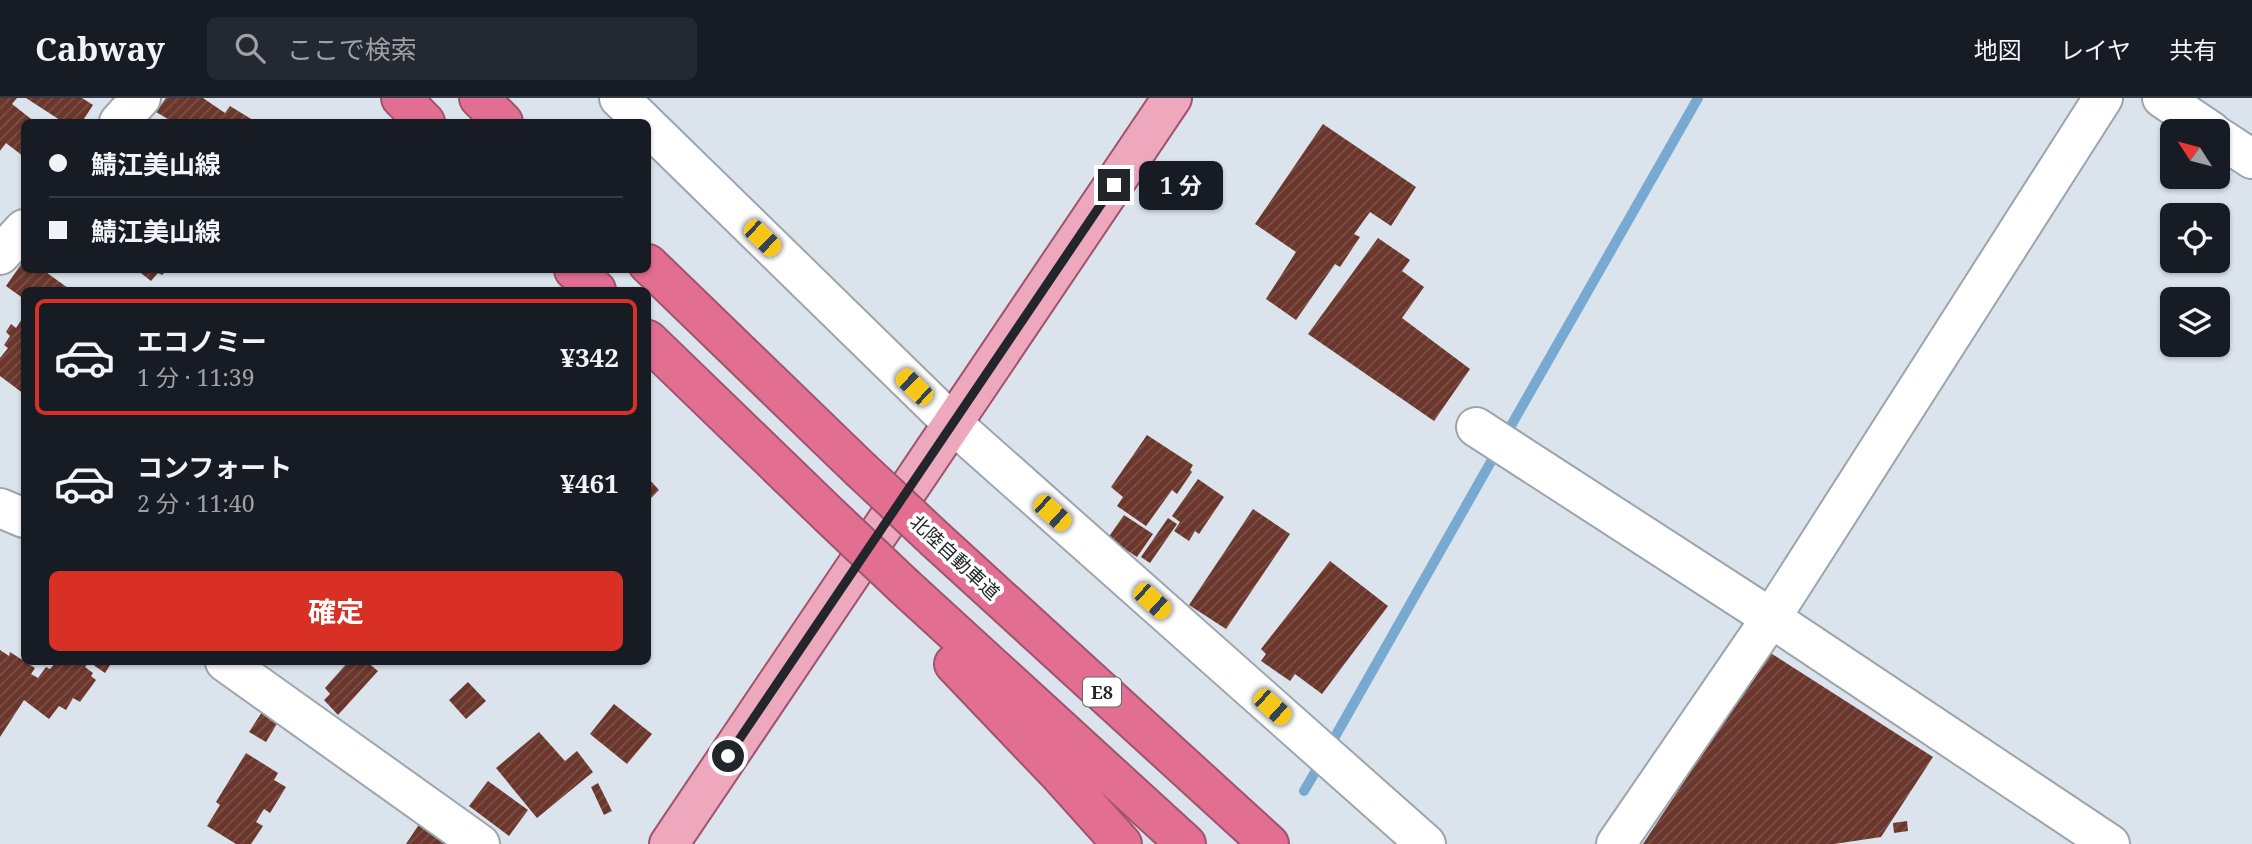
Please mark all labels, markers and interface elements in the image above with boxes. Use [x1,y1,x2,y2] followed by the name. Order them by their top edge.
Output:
[207,17,697,80] search box
[35,26,165,71] text: Cabway
[231,29,269,67] icon: search
[287,31,417,67] text: ここで検索
[1974,33,2022,66] text: 地図
[2060,33,2131,66] text: レイヤ
[2169,33,2217,66] text: 共有
[2160,119,2230,189] north arrow
[2160,119,2230,357] map controls
[91,146,221,182] text: 鯖江美山線
[1138,160,1222,210] callout: 1 分
[1098,169,1130,201] route end
[1160,169,1202,201] text: 1 分
[2160,203,2230,273] button: locate
[91,213,221,249] text: 鯖江美山線
[740,216,785,260] car
[2160,287,2230,357] button: layers
[137,323,267,359] text: エコノミー
[53,326,116,389] icon: car
[560,339,619,375] text: ¥342
[137,361,255,393] text: 1 分 · 11:39
[892,365,937,409] car
[137,449,292,485] text: コンフォート
[53,452,116,515] icon: car
[560,465,619,501] text: ¥461
[137,487,255,519] text: 2 分 · 11:40
[1030,491,1075,535] car
[904,509,1006,605] street label: 北陸自動車道
[49,571,623,651] button: 確定
[1130,579,1175,623] car
[1083,678,1121,706] road number: E8
[1250,685,1295,729] car
[712,740,744,772] route start

